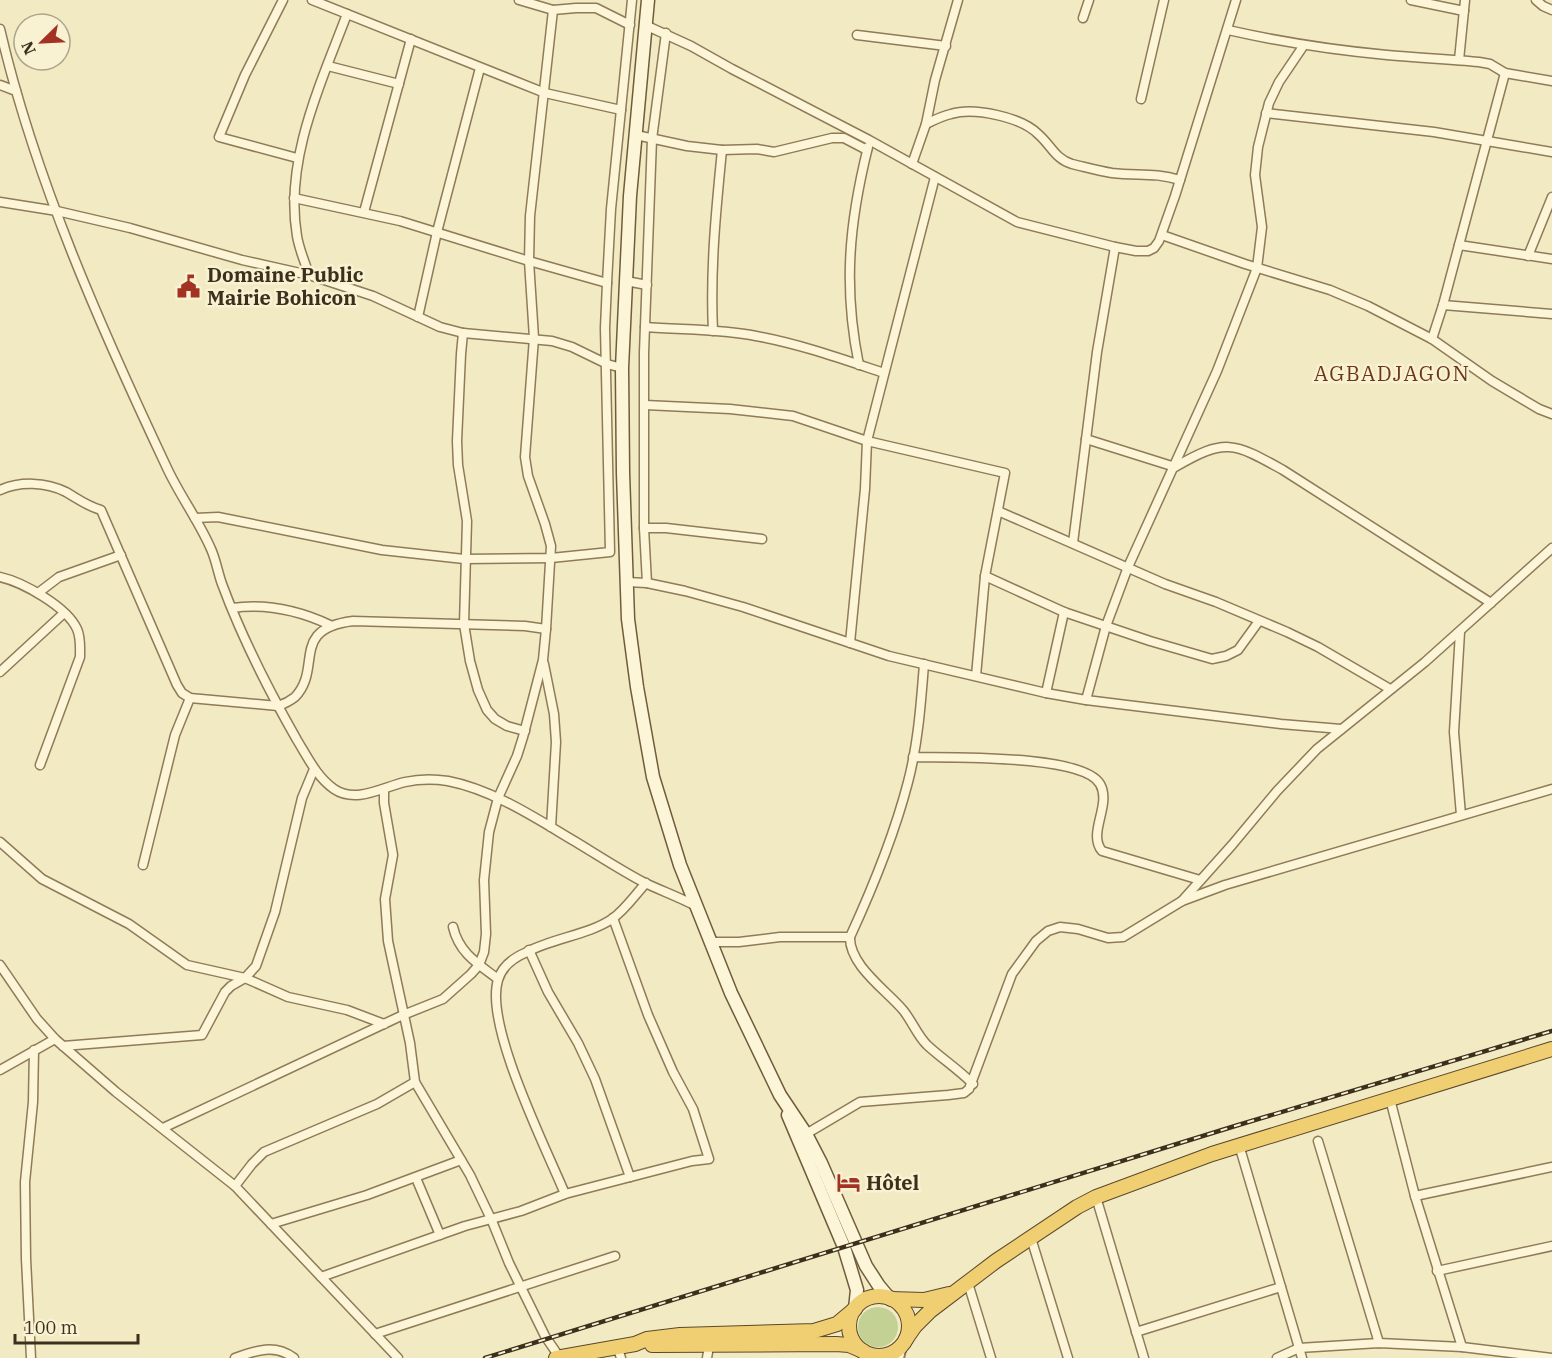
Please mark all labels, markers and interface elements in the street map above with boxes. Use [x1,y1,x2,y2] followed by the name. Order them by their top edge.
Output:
[12,12,72,72] north arrow
[17,38,40,58] text: N
[207,261,364,311] place label: Domaine Public Mairie Bohicon
[176,273,202,299] public building icon: Domaine Public Mairie Bohicon
[1314,359,1470,387] district label: AGBADJAGON
[835,1169,861,1195] hotel icon: Hôtel
[866,1169,919,1196] place label: Hôtel
[15,1307,138,1345] scale bar
[24,1316,78,1339] text: 100 m

